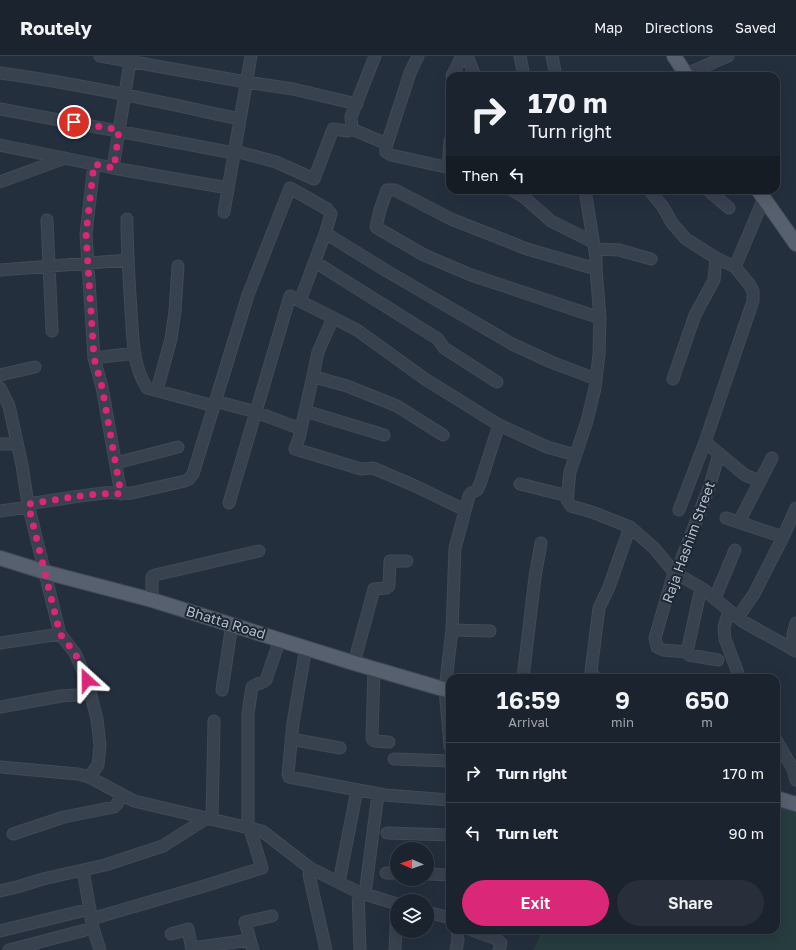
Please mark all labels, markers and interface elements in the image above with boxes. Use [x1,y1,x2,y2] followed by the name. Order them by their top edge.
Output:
[20,16,92,39] text: Routely
[594,19,623,36] text: Map
[645,19,713,36] text: Directions
[735,19,776,36] text: Saved
[528,86,607,119] text: 170 m
[462,88,514,140] icon: right
[57,105,91,139] pin
[63,111,85,133] icon: arrive
[528,120,612,142] text: Turn right
[506,164,528,186] icon: left
[462,166,498,184] text: Then
[658,479,718,605] street label: Raja Hashim Street
[184,602,268,642] street label: Bhatta Road
[66,659,108,701] position arrow
[497,685,560,714] text: 16:59
[615,685,630,714] text: 9
[685,685,729,714] text: 650
[508,714,549,730] text: Arrival
[611,714,634,730] text: min
[701,714,713,730] text: m
[462,762,484,784] icon: right
[496,764,567,782] text: Turn right
[722,764,764,782] text: 170 m
[462,822,484,844] icon: left
[496,824,558,842] text: Turn left
[729,824,764,842] text: 90 m
[390,842,434,886] north arrow
[390,842,434,938] map controls
[462,880,609,926] button: Exit
[617,880,764,926] button: Share
[390,894,434,938] button: layers

